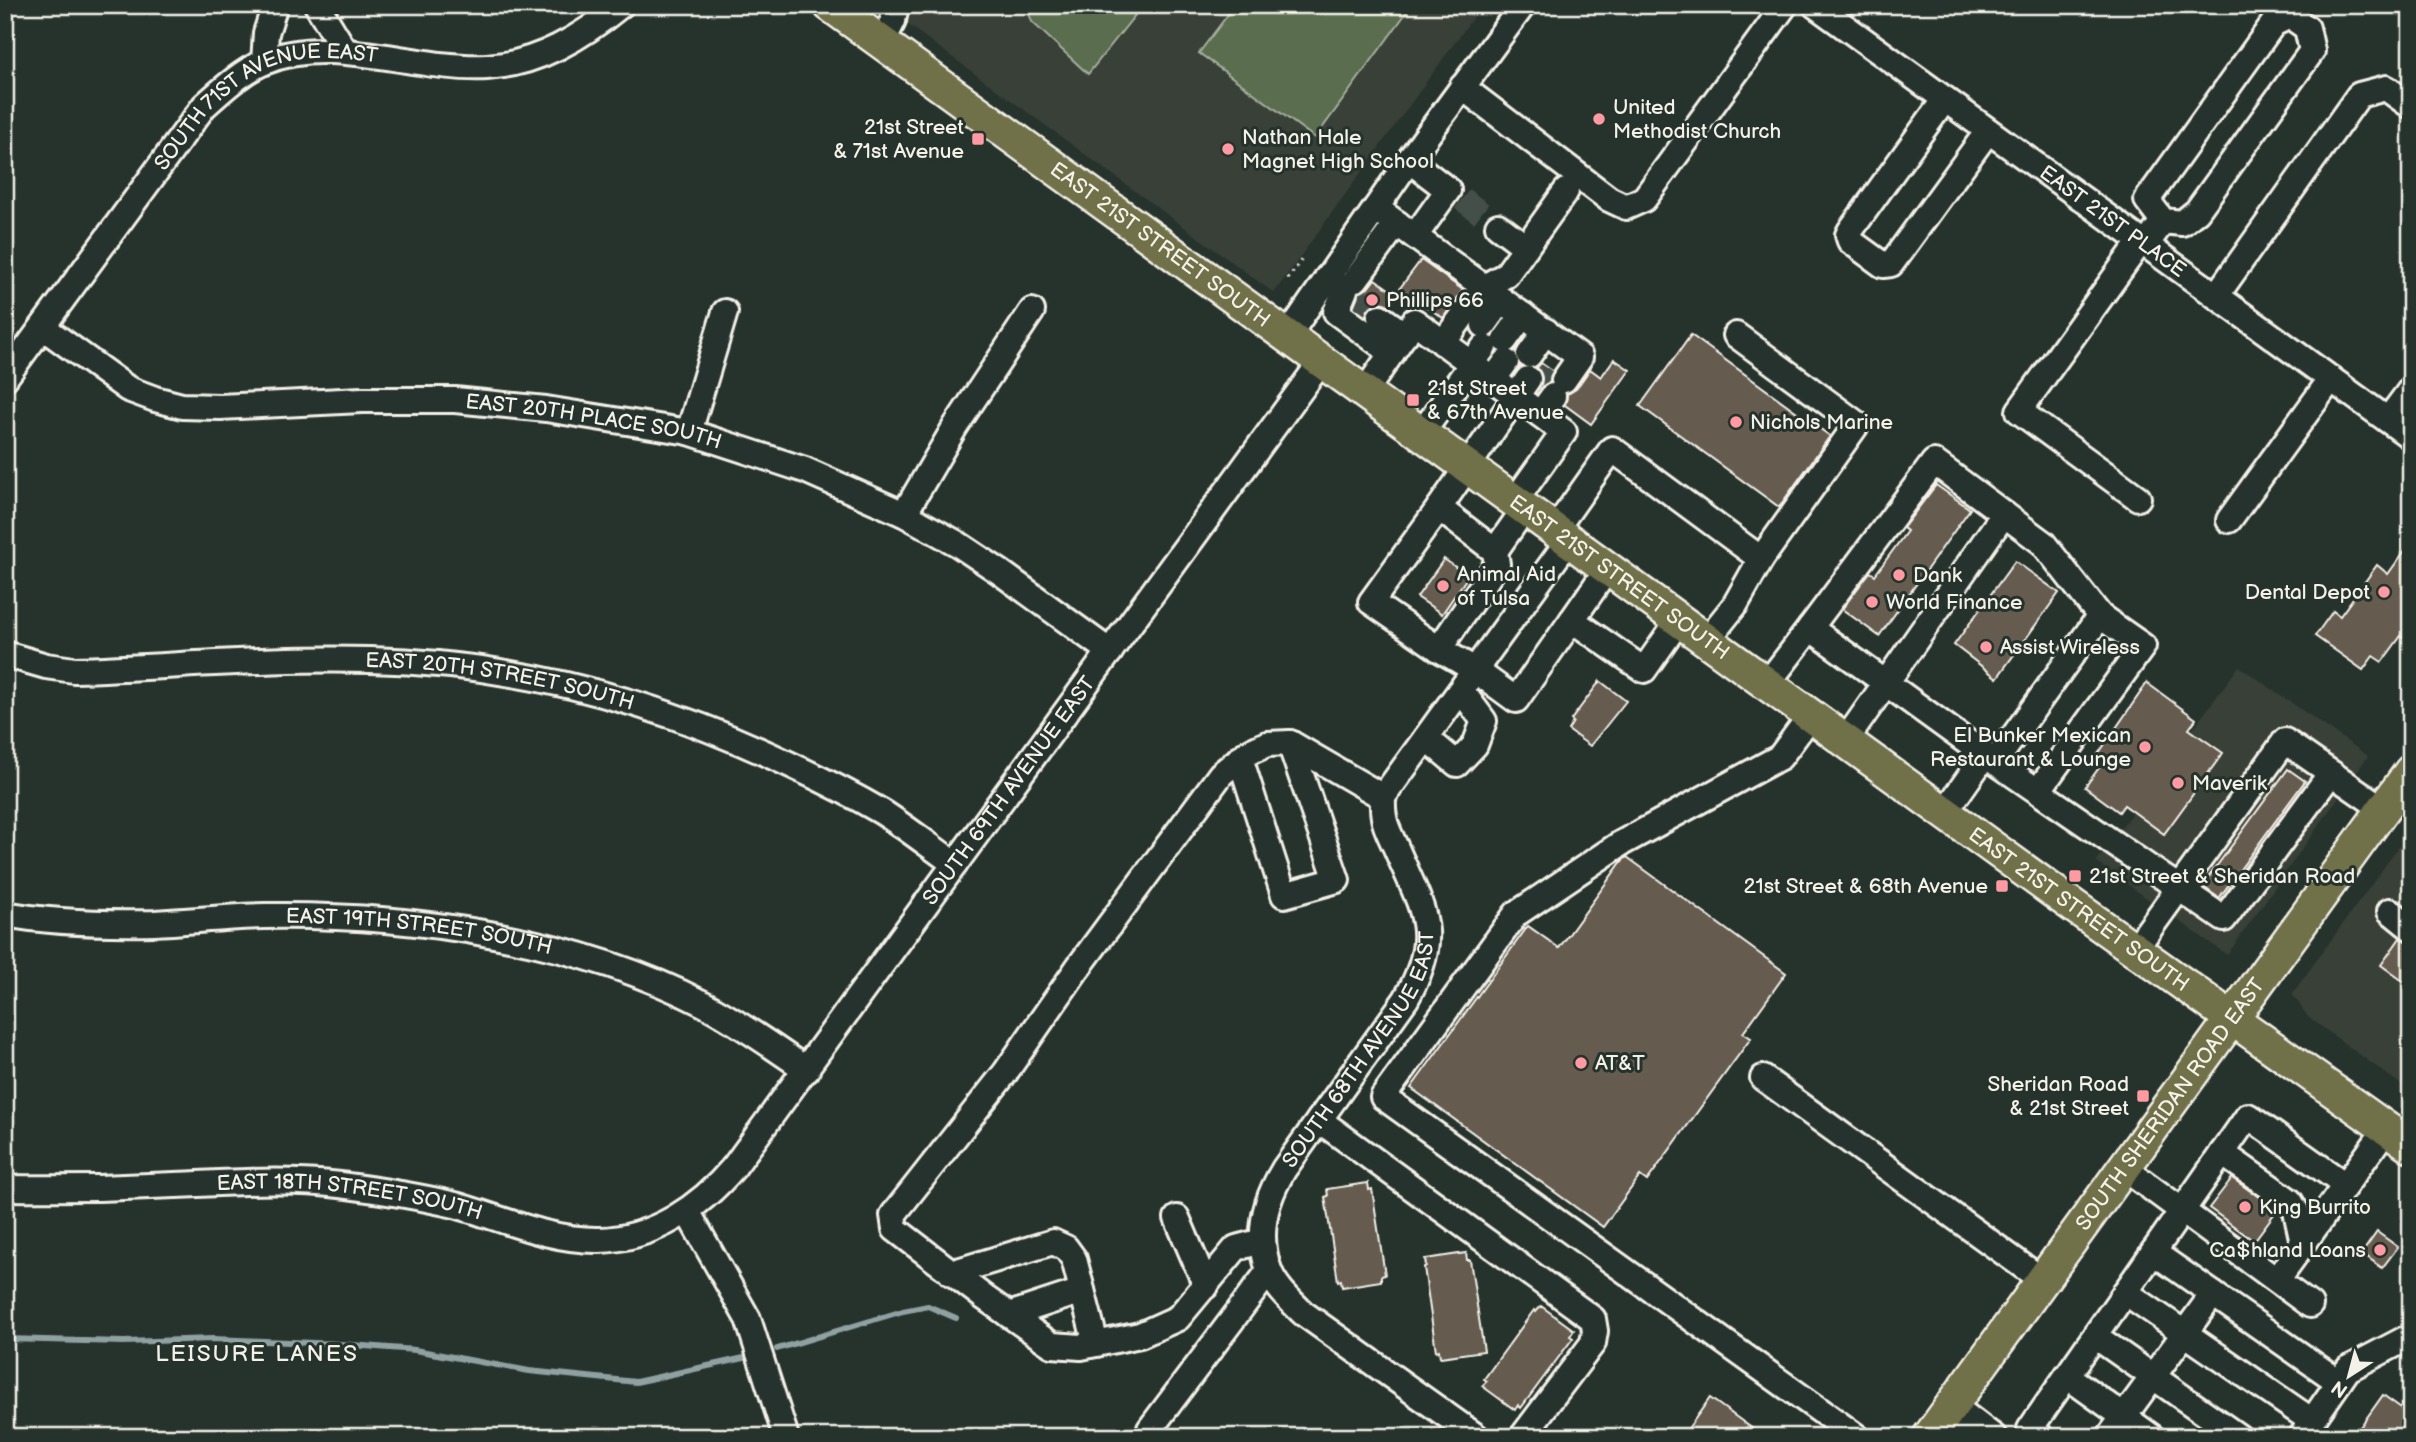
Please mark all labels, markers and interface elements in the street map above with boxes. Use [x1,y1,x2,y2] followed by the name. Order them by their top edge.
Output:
[149,38,380,175] street label: SOUTH 71ST AVENUE EAST
[1613,95,1781,144] place label: United Methodist Church
[1591,111,1607,127] marker: United Methodist Church
[834,115,965,164] place label: 21st Street & 71st Avenue
[1242,125,1434,174] place label: Nathan Hale Magnet High School
[970,131,986,147] marker: 21st Street & 71st Avenue
[1220,141,1236,157] marker: Nathan Hale Magnet High School
[1046,156,1275,332] street label: EAST 21ST STREET SOUTH
[2035,160,2191,282] street label: EAST 21ST PLACE
[1386,288,1484,313] place label: Phillips 66
[1364,292,1380,308] marker: Phillips 66
[1427,376,1564,425] place label: 21st Street & 67th Avenue
[464,389,725,454] street label: EAST 20TH PLACE SOUTH
[1405,392,1421,408] marker: 21st Street & 67th Avenue
[1750,410,1893,435] place label: Nichols Marine
[1728,414,1744,430] marker: Nichols Marine
[1505,489,1734,665] street label: EAST 21ST STREET SOUTH
[1457,562,1556,611] place label: Animal Aid of Tulsa
[1913,563,1963,588] place label: Dank
[1891,567,1907,583] marker: Dank
[1435,578,1451,594] marker: Animal Aid of Tulsa
[2245,580,2371,605] place label: Dental Depot
[2376,584,2392,600] marker: Dental Depot
[1886,590,2022,615] place label: World Finance
[1864,594,1880,610] marker: World Finance
[2000,635,2140,660] place label: Assist Wireless
[1978,639,1994,655] marker: Assist Wireless
[365,647,637,715] street label: EAST 20TH STREET SOUTH
[917,671,1100,910] street label: SOUTH 69TH AVENUE EAST
[1930,723,2131,772] place label: El Bunker Mexican Restaurant & Lounge
[2137,739,2153,755] marker: El Bunker Mexican Restaurant & Lounge
[2192,771,2268,796] place label: Maverik
[2170,775,2186,791] marker: Maverik
[1964,822,2194,997] street label: EAST 21ST STREET SOUTH
[2089,864,2355,889] place label: 21st Street & Sheridan Road
[2067,868,2083,884] marker: 21st Street & Sheridan Road
[1743,874,1988,899] place label: 21st Street & 68th Avenue
[1994,878,2010,894] marker: 21st Street & 68th Avenue
[286,903,555,960] street label: EAST 19TH STREET SOUTH
[1277,930,1439,1172] street label: SOUTH 68TH AVENUE EAST
[2070,973,2270,1235] street label: SOUTH SHERIDAN ROAD EAST
[1595,1051,1645,1076] place label: AT&T
[1573,1055,1589,1071] marker: AT&T
[1988,1072,2130,1121] place label: Sheridan Road & 21st Street
[2135,1088,2151,1104] marker: Sheridan Road & 21st Street
[216,1169,486,1225] street label: EAST 18TH STREET SOUTH
[2259,1195,2371,1220] place label: King Burrito
[2237,1199,2253,1215] marker: King Burrito
[2209,1238,2366,1263] place label: Ca$hland Loans
[2372,1242,2388,1258] marker: Ca$hland Loans
[155,1340,359,1368] district label: LEISURE LANES
[2314,1340,2384,1410] north arrow
[2327,1375,2352,1402] text: N

